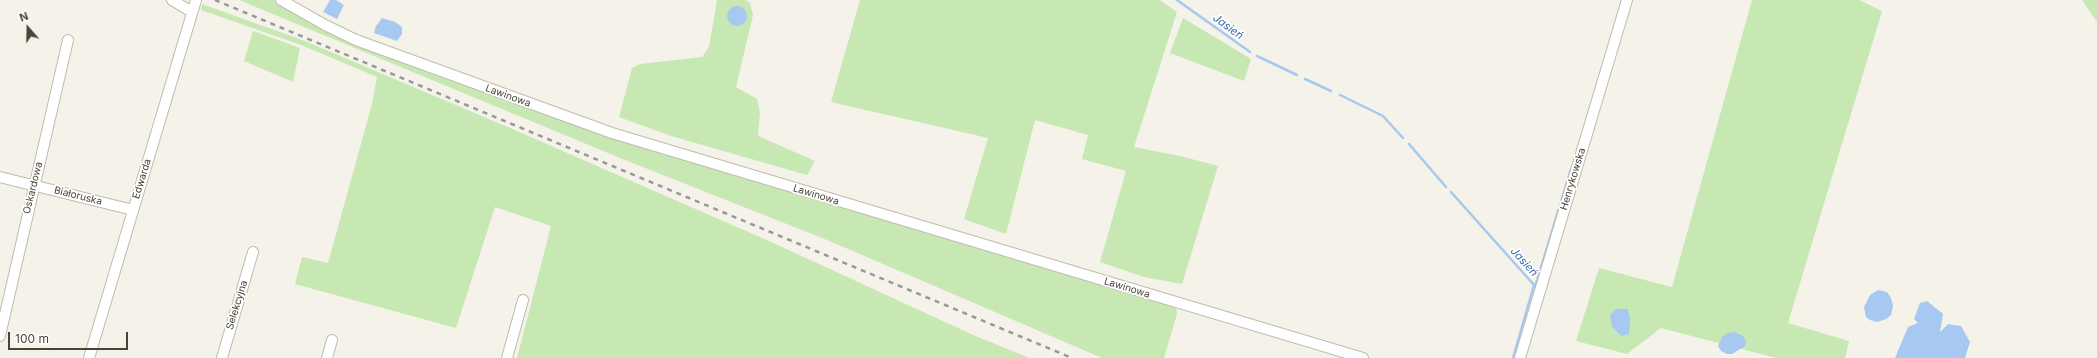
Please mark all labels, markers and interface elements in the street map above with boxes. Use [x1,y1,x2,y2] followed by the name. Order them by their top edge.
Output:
[8,8,48,48] north arrow
[18,9,30,25] text: N
[1210,12,1246,42] water label: Jasień
[484,82,532,110] street label: Lawinowa
[1558,146,1588,212] street label: Henrykowska
[130,158,154,200] street label: Edwarda
[21,161,45,215] street label: Oskardowa
[792,182,840,208] street label: Lawinowa
[53,184,103,208] street label: Białoruska
[1508,245,1540,279] water label: Jasień
[1103,275,1151,301] street label: Lawinowa
[224,279,250,331] street label: Selekcyjna
[10,324,130,350] scale bar
[15,331,49,346] text: 100 m

